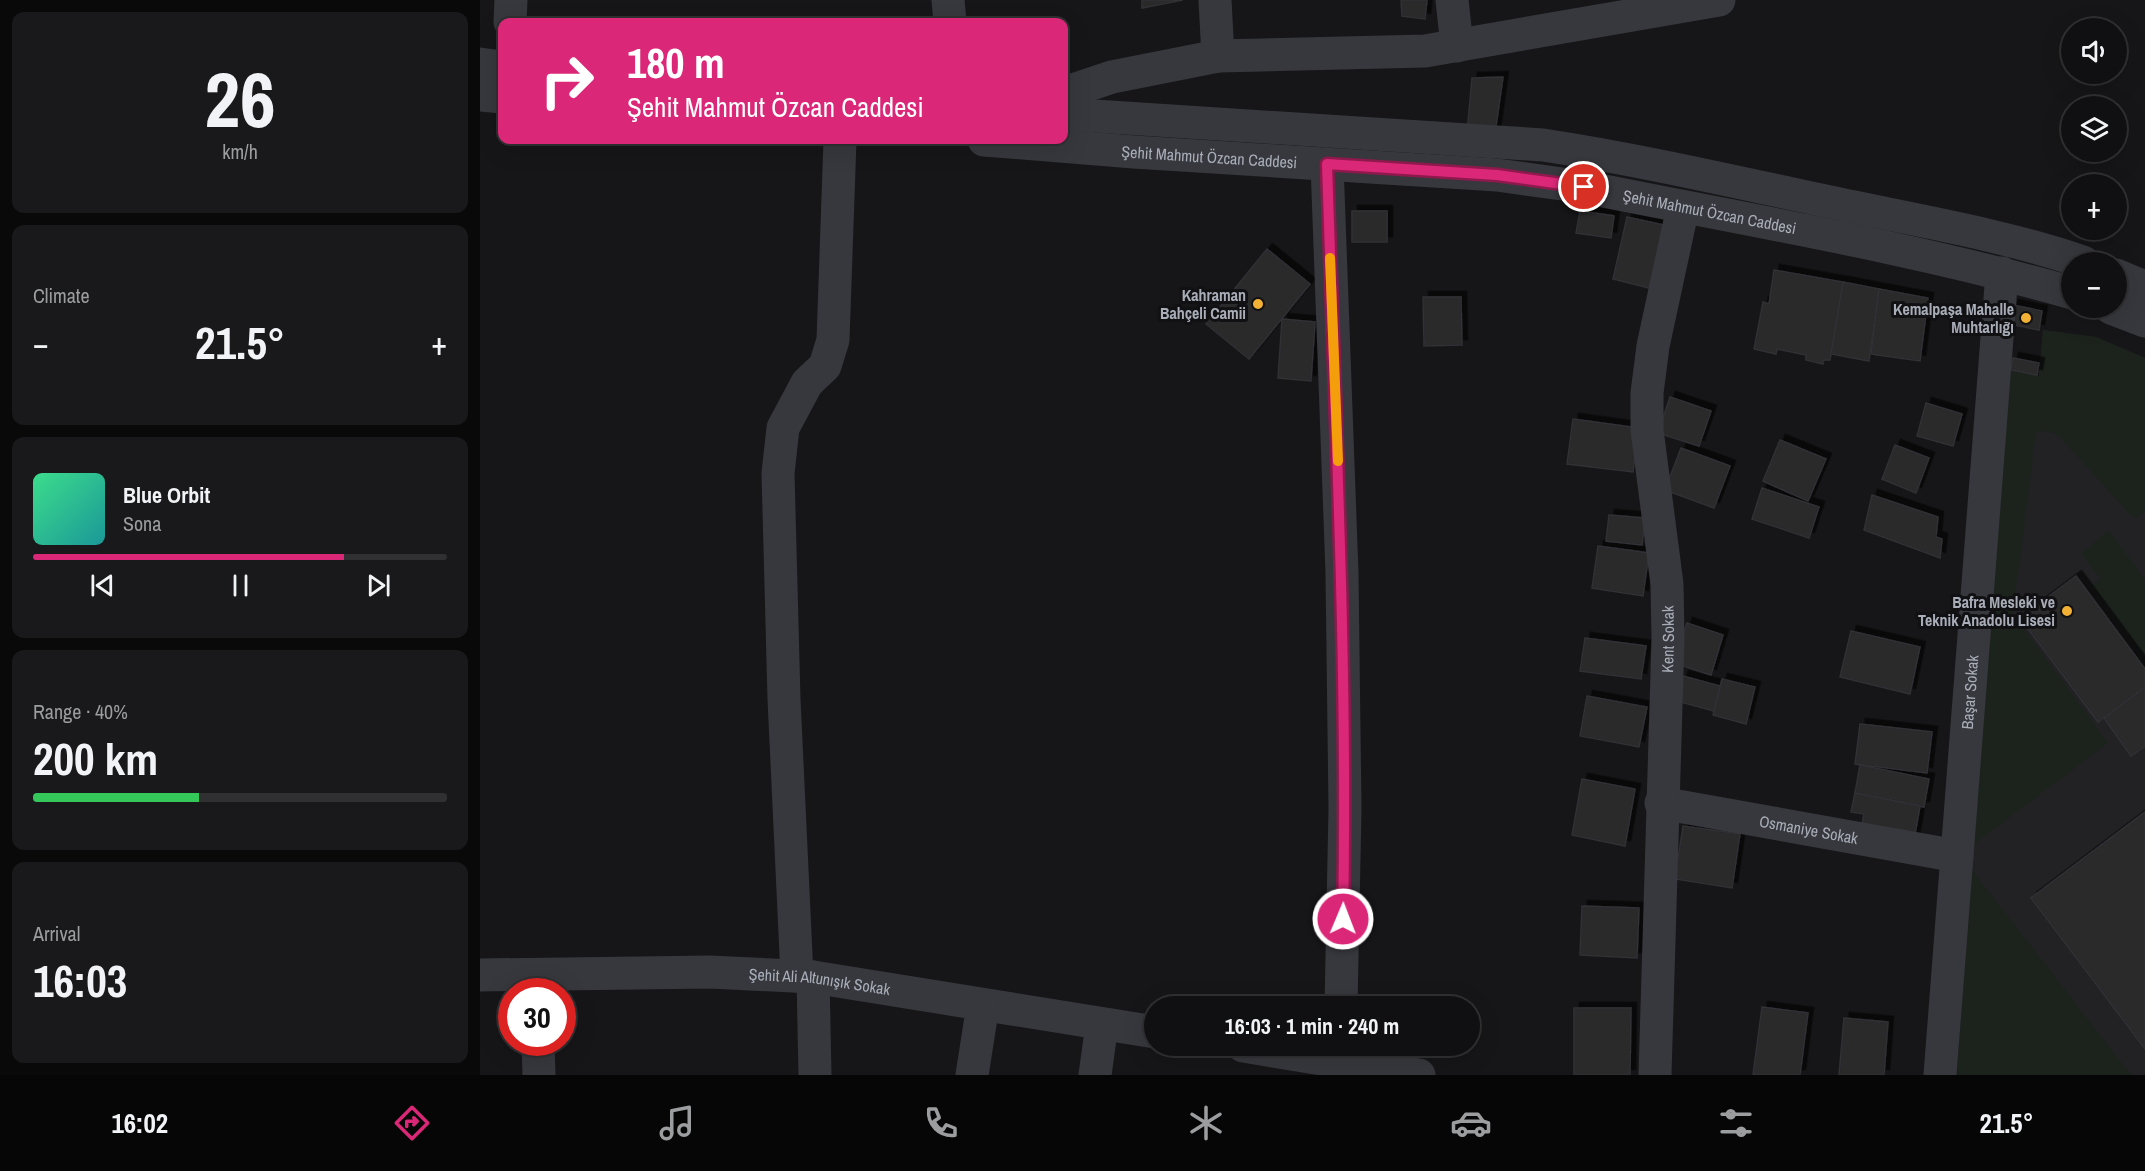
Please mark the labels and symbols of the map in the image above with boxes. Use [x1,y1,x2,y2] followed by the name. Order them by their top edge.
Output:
[1121,140,1298,173] street label: Şehit Mahmut Özcan Caddesi
[1558,161,1609,212] pin
[1621,184,1798,239] street label: Şehit Mahmut Özcan Caddesi
[1160,284,1246,324] place label: Kahraman Bahçeli Camii
[1251,297,1265,311] marker: Kahraman Bahçeli Camii
[1893,298,2014,338] place label: Kemalpaşa Mahalle Muhtarlığı
[2019,311,2033,325] marker: Kemalpaşa Mahalle Muhtarlığı
[1918,591,2055,631] place label: Bafra Mesleki ve Teknik Anadolu Lisesi
[2060,604,2074,618] marker: Bafra Mesleki ve Teknik Anadolu Lisesi
[1656,605,1679,673] street label: Kent Sokak
[1956,654,1983,730] street label: Başar Sokak
[1758,810,1860,849] street label: Osmaniye Sokak
[1311,887,1375,951] position arrow
[748,963,892,1000] street label: Şehit Ali Altunışık Sokak
[498,978,576,1056] speed limit sign: 30

